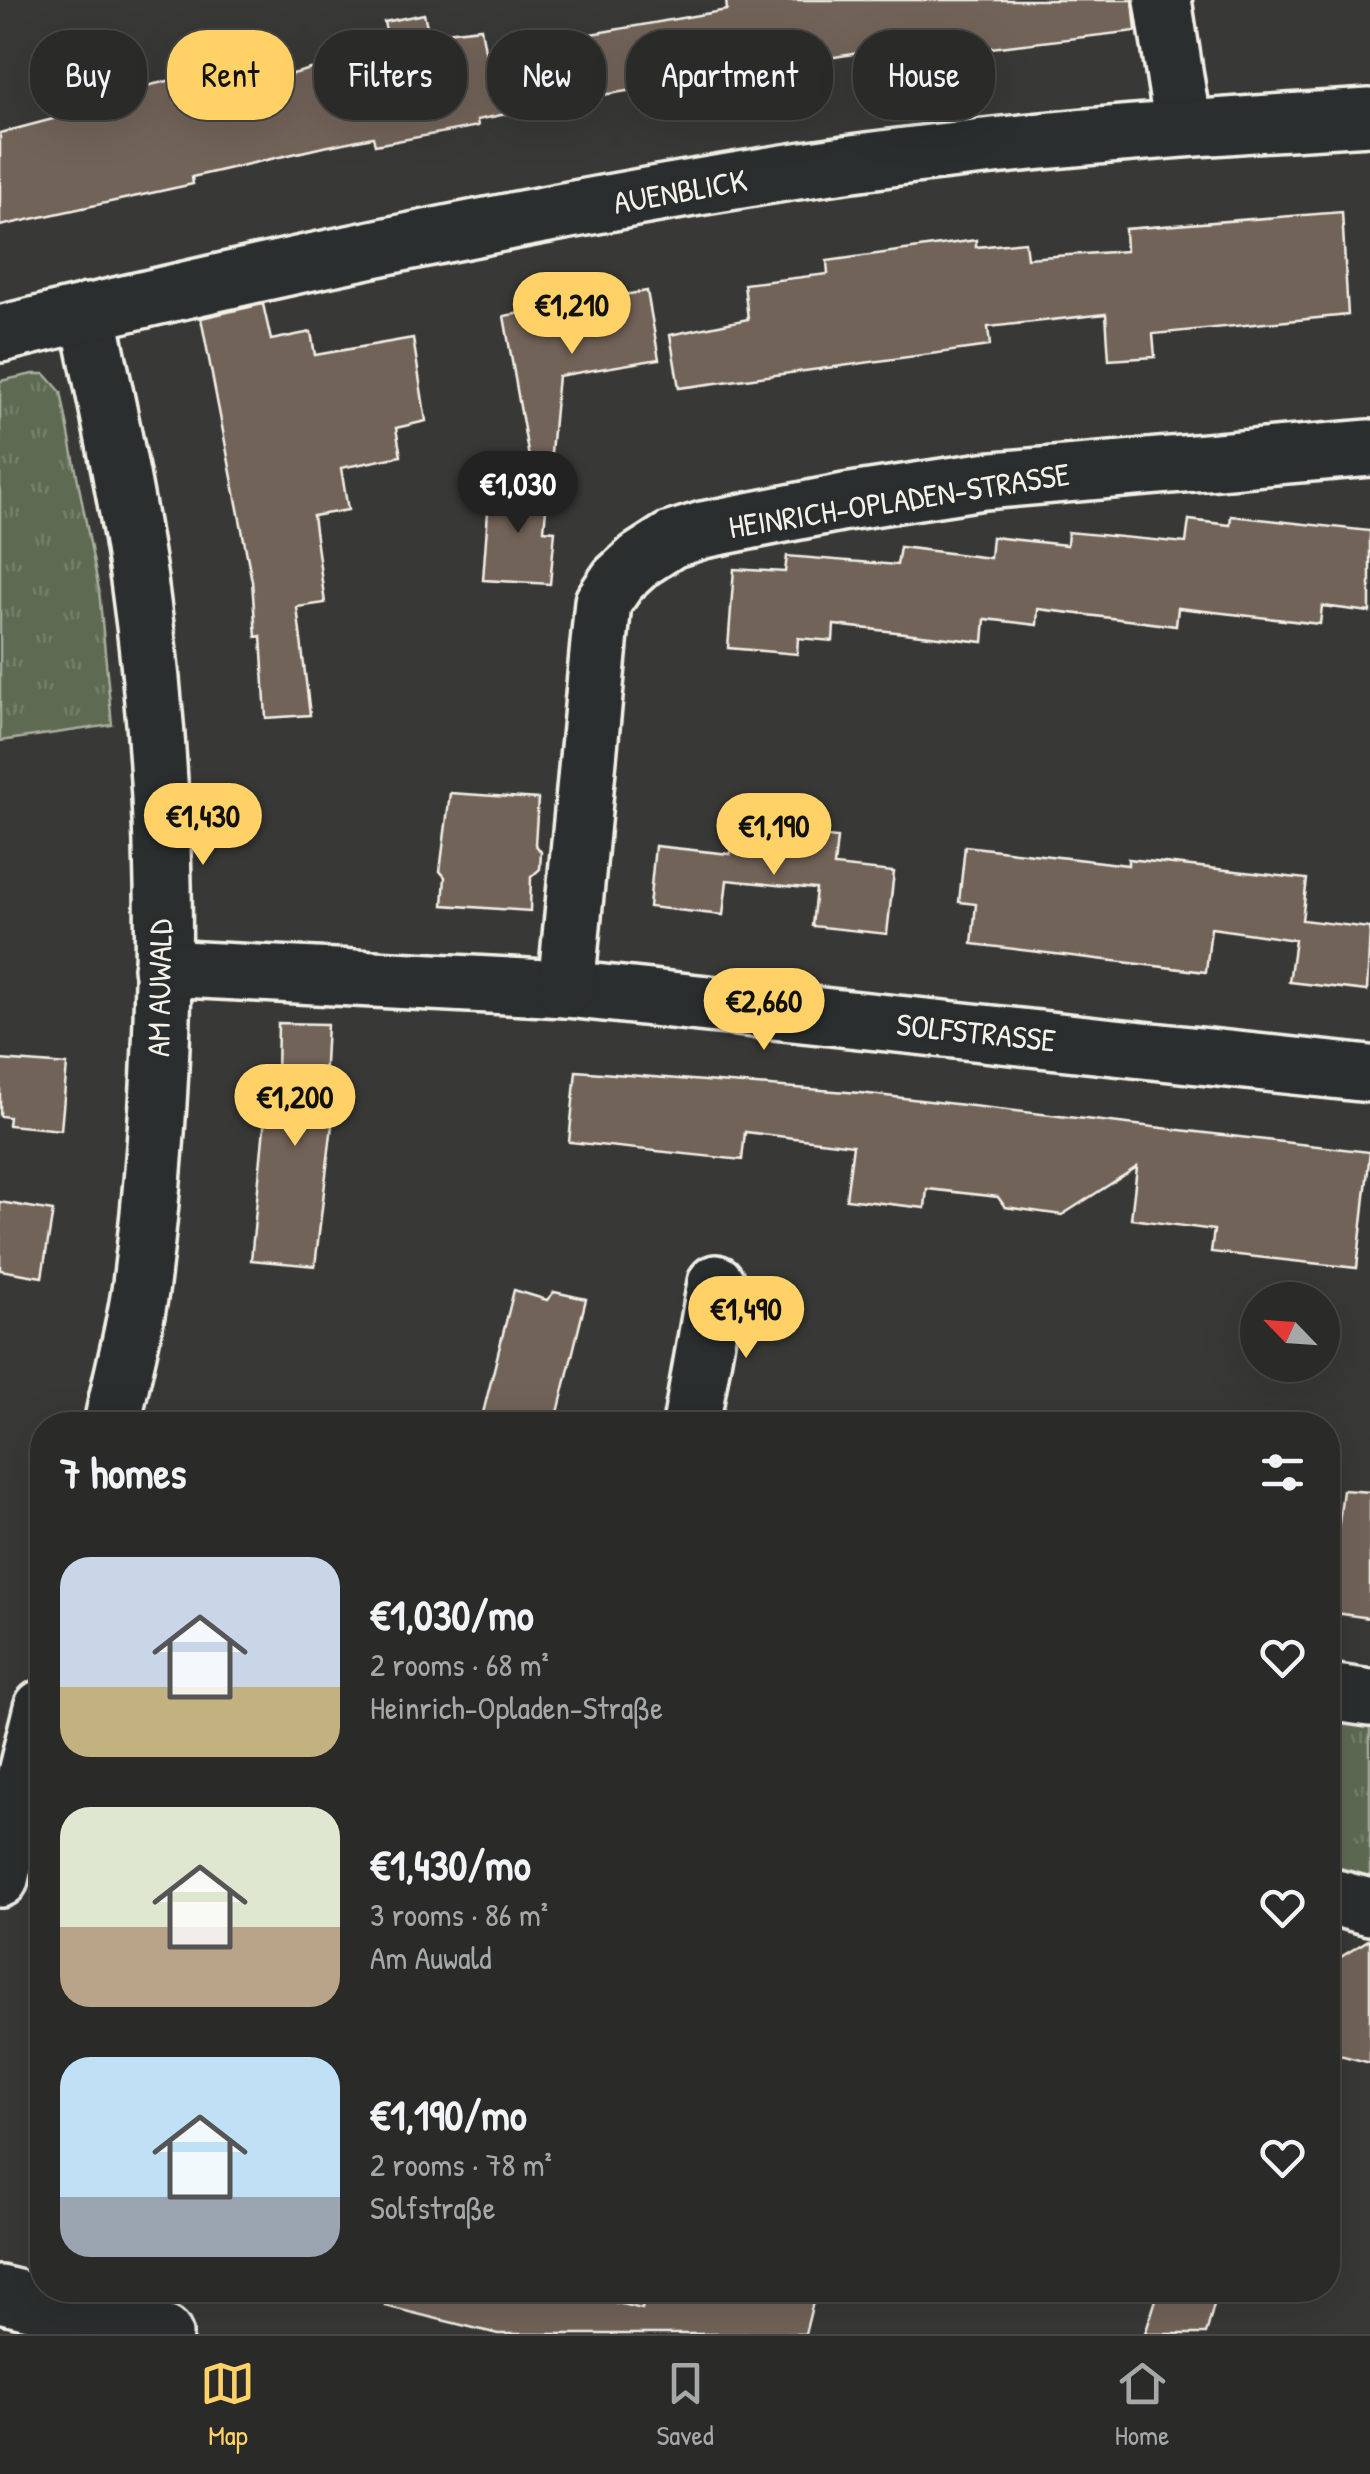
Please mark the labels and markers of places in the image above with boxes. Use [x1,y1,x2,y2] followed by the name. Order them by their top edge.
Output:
[491,272,653,357] pin: €1,210
[437,451,599,536] pin: €1,030
[122,783,284,868] pin: €1,430
[693,793,855,878] pin: €1,190
[683,968,845,1053] pin: €2,660
[214,1064,376,1149] pin: €1,200
[665,1276,827,1361] pin: €1,490

